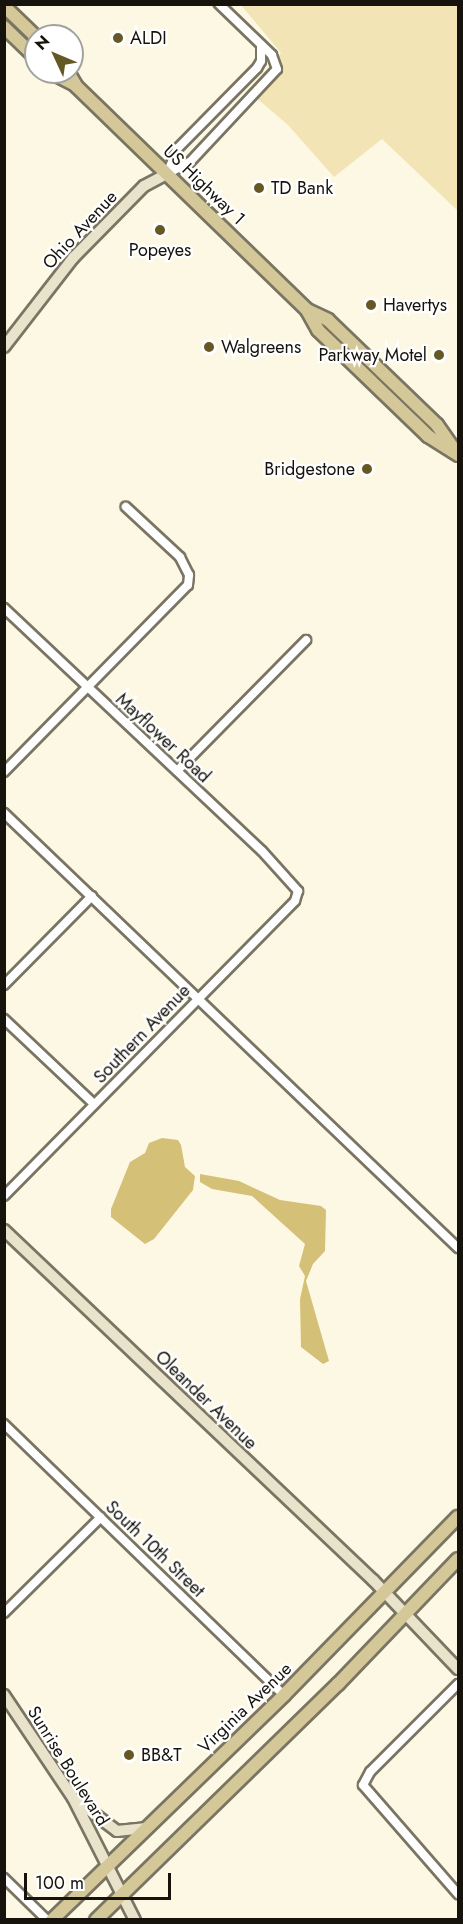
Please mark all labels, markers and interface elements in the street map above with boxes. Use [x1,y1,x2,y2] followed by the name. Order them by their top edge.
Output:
[24,24,84,84] north arrow
[130,27,167,49] place label: ALDI
[29,30,55,55] text: N
[111,31,125,45] marker: ALDI
[158,140,250,230] street label: US Highway 1
[271,177,333,199] place label: TD Bank
[252,181,266,195] marker: TD Bank
[38,186,122,274] street label: Ohio Avenue
[153,223,167,237] marker: Popeyes
[129,239,191,261] place label: Popeyes
[383,294,447,316] place label: Havertys
[364,298,378,312] marker: Havertys
[221,336,301,358] place label: Walgreens
[202,340,216,354] marker: Walgreens
[318,344,427,366] place label: Parkway Motel
[432,348,446,362] marker: Parkway Motel
[264,458,355,480] place label: Bridgestone
[360,462,374,476] marker: Bridgestone
[111,689,215,787] street label: Mayflower Road
[89,980,195,1088] street label: Southern Avenue
[151,1346,261,1454] street label: Oleander Avenue
[101,1496,209,1602] street label: South 10th Street
[194,1658,296,1758] street label: Virginia Avenue
[23,1702,113,1830] street label: Sunrise Boulevard
[141,1744,182,1766] place label: BB&T
[122,1748,136,1762] marker: BB&T
[27,1861,174,1899] scale bar
[35,1870,84,1896] text: 100 m

